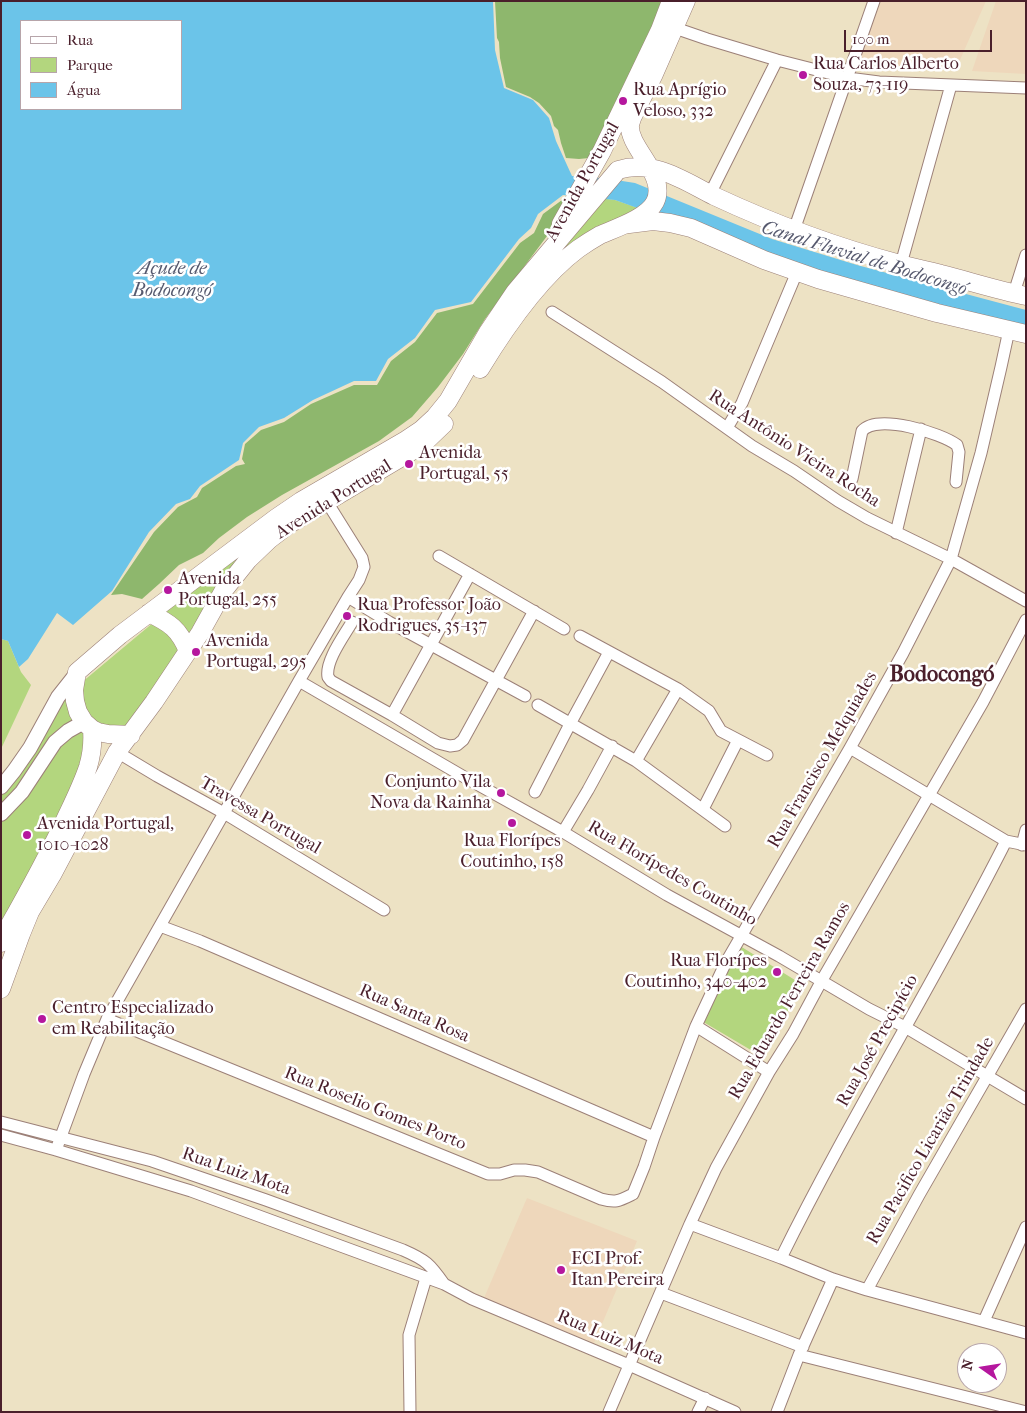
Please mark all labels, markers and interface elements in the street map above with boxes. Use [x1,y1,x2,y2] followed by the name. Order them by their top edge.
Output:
[20,20,182,110] legend
[847,20,994,52] scale bar
[852,30,890,48] text: 100 m
[67,31,93,49] text: Rua
[813,54,959,96] place label: Rua Carlos Alberto Souza, 73-119
[67,56,113,74] text: Parque
[797,69,809,81] marker: Rua Carlos Alberto Souza, 73-119
[633,80,726,122] place label: Rua Aprígio Veloso, 332
[67,81,100,99] text: Água
[617,95,629,107] marker: Rua Aprígio Veloso, 332
[541,119,625,245] street label: Avenida Portugal
[758,217,970,301] water label: Canal Fluvial de Bodocongó
[132,258,212,302] water label: Açude de Bodocongó
[704,385,884,513] street label: Rua Antônio Vieira Rocha
[419,443,509,486] place label: Avenida Portugal, 55
[272,456,396,544] street label: Avenida Portugal
[403,458,415,470] marker: Avenida Portugal, 55
[178,569,277,612] place label: Avenida Portugal, 255
[162,584,174,596] marker: Avenida Portugal, 255
[357,595,501,638] place label: Rua Professor João Rodrigues, 35-137
[341,610,353,622] marker: Rua Professor João Rodrigues, 35-137
[206,631,307,674] place label: Avenida Portugal, 295
[190,646,202,658] marker: Avenida Portugal, 295
[890,663,994,689] district label: Bodocongó
[764,668,882,852] street label: Rua Francisco Melquiades
[370,772,491,814] place label: Conjunto Vila Nova da Rainha
[196,773,324,859] street label: Travessa Portugal
[495,787,507,799] marker: Conjunto Vila Nova da Rainha
[37,814,174,856] place label: Avenida Portugal, 1010-1028
[506,817,518,829] marker: Rua Florípes Coutinho, 158
[583,817,761,931] street label: Rua Florípedes Coutinho
[21,829,33,841] marker: Avenida Portugal, 1010-1028
[460,831,564,874] place label: Rua Florípes Coutinho, 158
[724,898,856,1104] street label: Rua Eduardo Ferreira Ramos
[624,951,767,994] place label: Rua Florípes Coutinho, 340-402
[771,966,783,978] marker: Rua Florípes Coutinho, 340-402
[833,971,923,1111] street label: Rua José Precipício
[355,980,473,1048] street label: Rua Santa Rosa
[52,998,214,1040] place label: Centro Especializado em Reabilitação
[36,1013,48,1025] marker: Centro Especializado em Reabilitação
[863,1033,999,1249] street label: Rua Pacifico Licarião Trindade
[281,1063,469,1155] street label: Rua Roselio Gomes Porto
[179,1143,293,1201] street label: Rua Luiz Mota
[571,1249,664,1292] place label: ECI Prof. Itan Pereira
[555,1264,567,1276] marker: ECI Prof. Itan Pereira
[554,1306,666,1370] street label: Rua Luiz Mota
[957,1343,1007,1393] north arrow
[958,1358,977,1372] text: N

